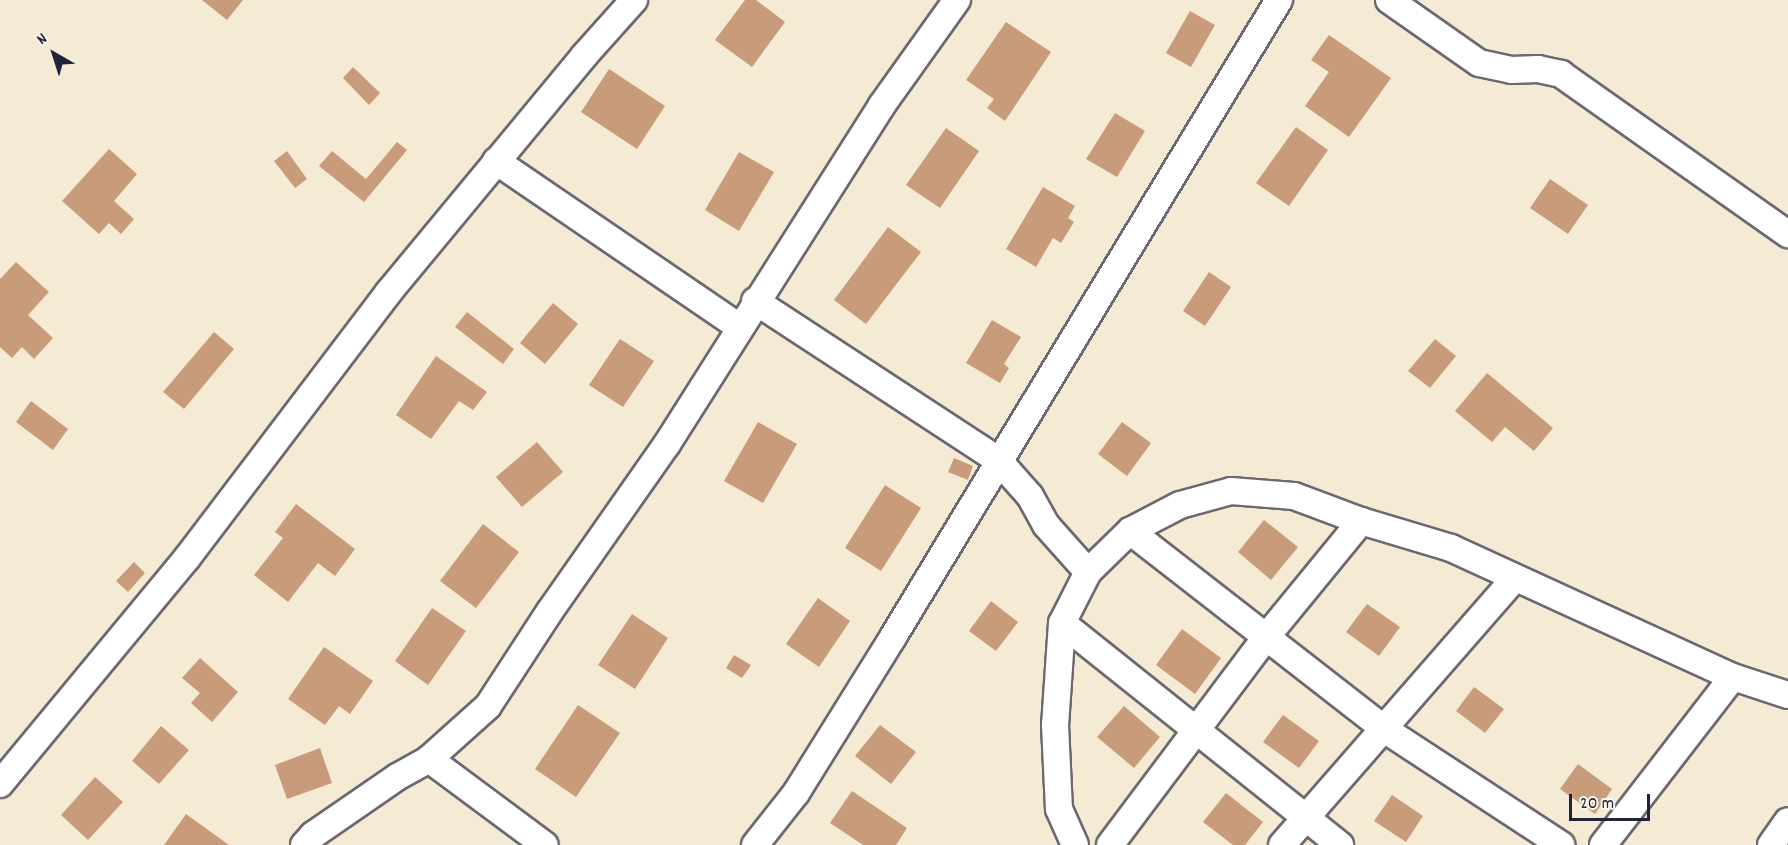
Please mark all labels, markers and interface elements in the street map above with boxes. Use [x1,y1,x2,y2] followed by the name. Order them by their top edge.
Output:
[24,24,84,84] north arrow
[32,28,53,51] text: N
[1572,782,1653,820] scale bar
[1580,792,1614,817] text: 20 m

